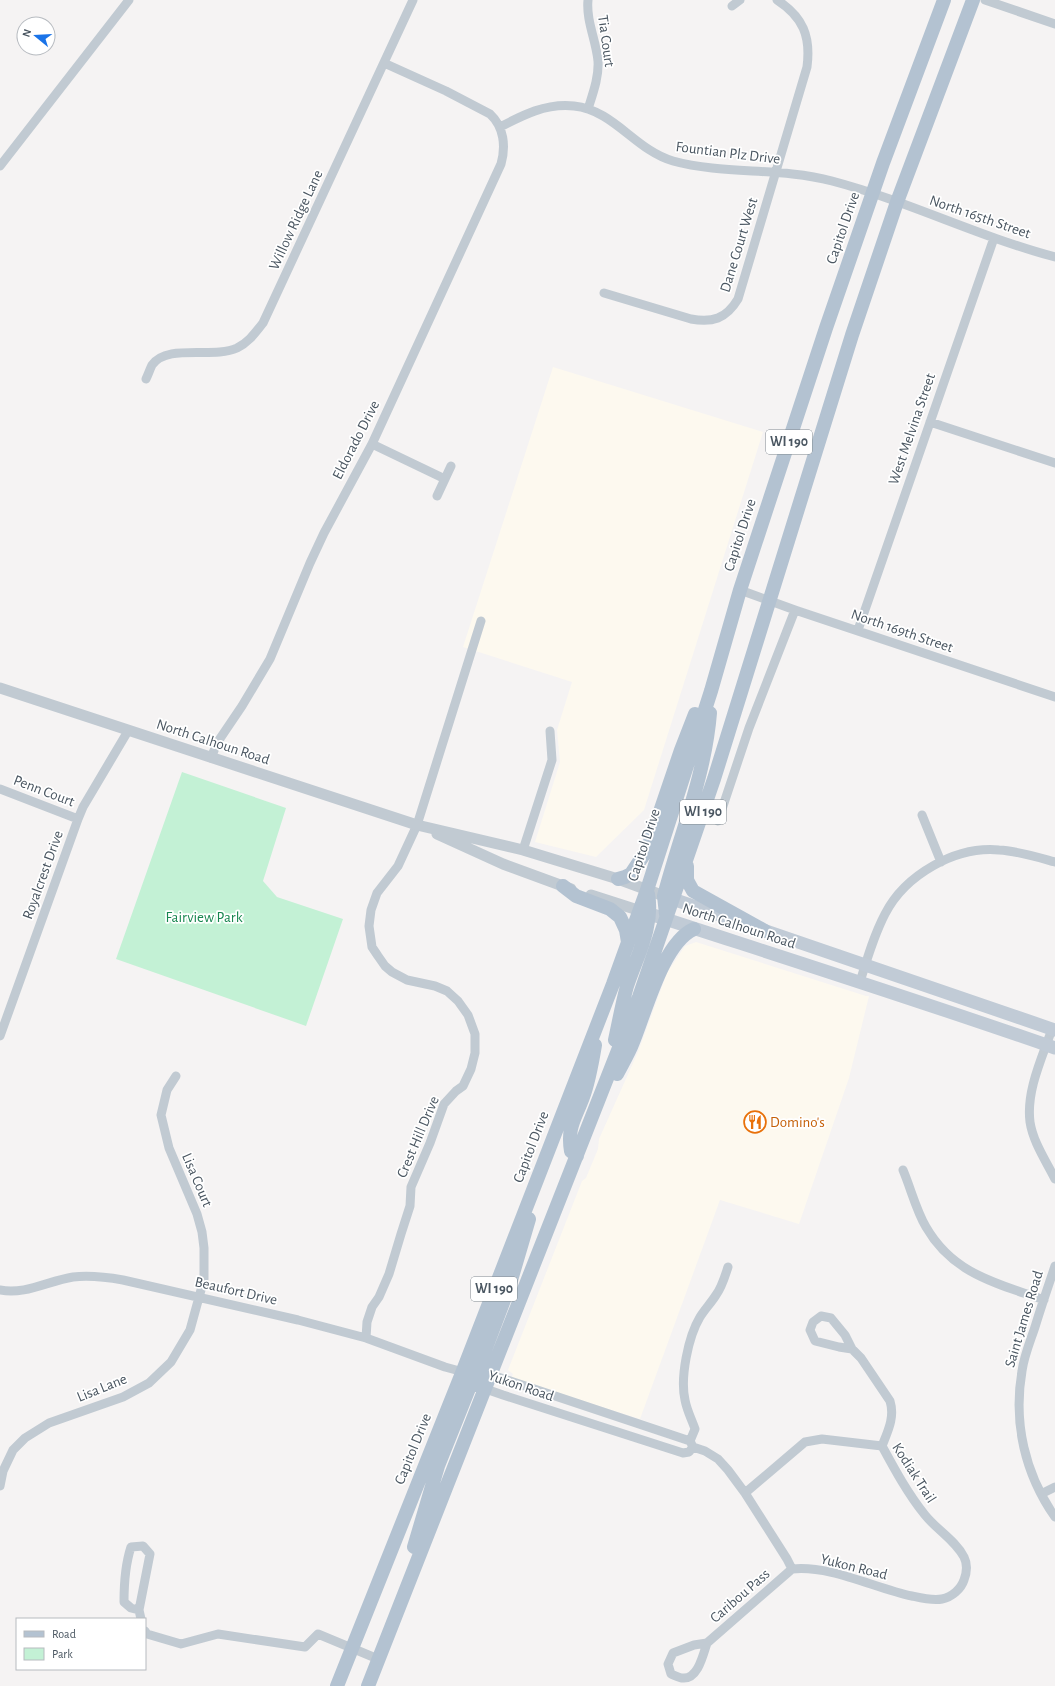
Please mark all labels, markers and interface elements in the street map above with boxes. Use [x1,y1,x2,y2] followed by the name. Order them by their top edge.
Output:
[595,14,617,68] street label: Tia Court
[16,16,56,56] north arrow
[21,28,33,38] text: N
[675,139,781,167] street label: Fountian Plz Drive
[266,168,326,272] street label: Willow Ridge Lane
[824,190,862,266] street label: Capitol Drive
[927,193,1033,241] street label: North 165th Street
[717,196,761,294] street label: Dane Court West
[886,371,938,487] street label: West Melvina Street
[330,398,382,482] street label: Eldorado Drive
[766,430,812,454] road number: WI 190
[721,497,759,573] street label: Capitol Drive
[849,607,955,656] street label: North 169th Street
[154,717,272,767] street label: North Calhoun Road
[11,773,77,810] street label: Penn Court
[680,800,726,824] road number: WI 190
[625,807,663,883] street label: Capitol Drive
[20,829,66,921] street label: Royalcrest Drive
[680,901,798,951] street label: North Calhoun Road
[165,910,243,925] park label: Fairview Park
[394,1094,442,1180] street label: Crest Hill Drive
[511,1109,552,1185] street label: Capitol Drive
[742,1109,768,1135] restaurant icon: Domino's
[770,1115,825,1130] place label: Domino's
[179,1151,215,1209] street label: Lisa Court
[1002,1269,1046,1369] street label: Saint James Road
[193,1274,279,1308] street label: Beaufort Drive
[471,1277,517,1301] road number: WI 190
[486,1368,556,1404] street label: Yukon Road
[75,1371,129,1405] street label: Lisa Lane
[392,1411,434,1487] street label: Capitol Drive
[889,1440,939,1506] street label: Kodiak Trail
[819,1551,889,1583] street label: Yukon Road
[707,1566,773,1626] street label: Caribou Pass
[16,1618,146,1670] legend
[52,1628,76,1640] text: Road
[52,1648,73,1660] text: Park

